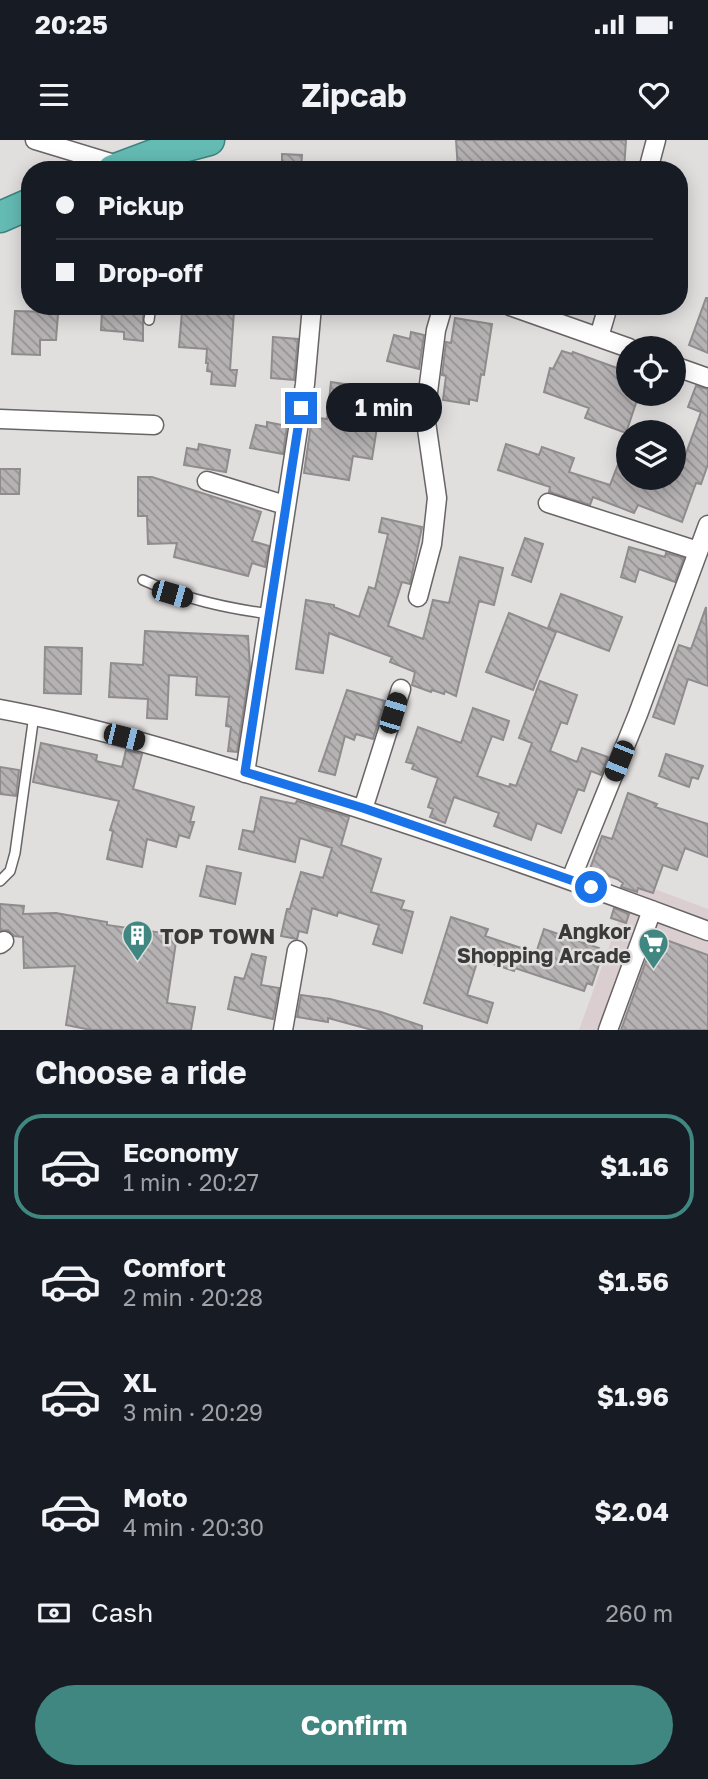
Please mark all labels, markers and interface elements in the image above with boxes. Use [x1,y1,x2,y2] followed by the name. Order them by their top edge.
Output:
[35,9,108,40] text: 20:25
[35,76,73,114] icon: menu
[301,76,407,114] text: Zipcab
[635,76,673,114] icon: heart
[98,190,184,221] text: Pickup
[98,257,203,288] text: Drop-off
[616,336,686,490] map controls
[616,336,686,406] button: locate
[326,384,441,432] callout: 1 min
[285,392,317,424] route end
[355,393,413,421] text: 1 min
[616,420,686,490] button: layers
[149,578,196,610] car
[377,690,410,736] car
[102,722,147,752] car
[602,738,637,784] car
[575,871,607,903] route start
[457,918,631,968] place label: Angkor Shopping Arcade
[120,919,154,963] building icon: TOP TOWN
[160,923,275,949] place label: TOP TOWN
[637,926,671,970] supermarket icon: Angkor Shopping Arcade
[35,1053,247,1091] text: Choose a ride
[39,1135,102,1198] icon: car
[123,1137,239,1168] text: Economy
[600,1151,669,1182] text: $1.16
[123,1168,259,1196] text: 1 min · 20:27
[39,1250,102,1313] icon: car
[123,1252,226,1283] text: Comfort
[597,1266,669,1297] text: $1.56
[123,1283,263,1311] text: 2 min · 20:28
[39,1365,102,1428] icon: car
[123,1367,157,1398] text: XL
[597,1381,669,1412] text: $1.96
[123,1398,263,1426] text: 3 min · 20:29
[39,1480,102,1543] icon: car
[123,1482,188,1513] text: Moto
[594,1496,669,1527] text: $2.04
[123,1513,264,1541] text: 4 min · 20:30
[35,1594,73,1632] icon: cash
[91,1597,153,1628] text: Cash
[605,1599,673,1627] text: 260 m
[35,1685,673,1765] button: Confirm

